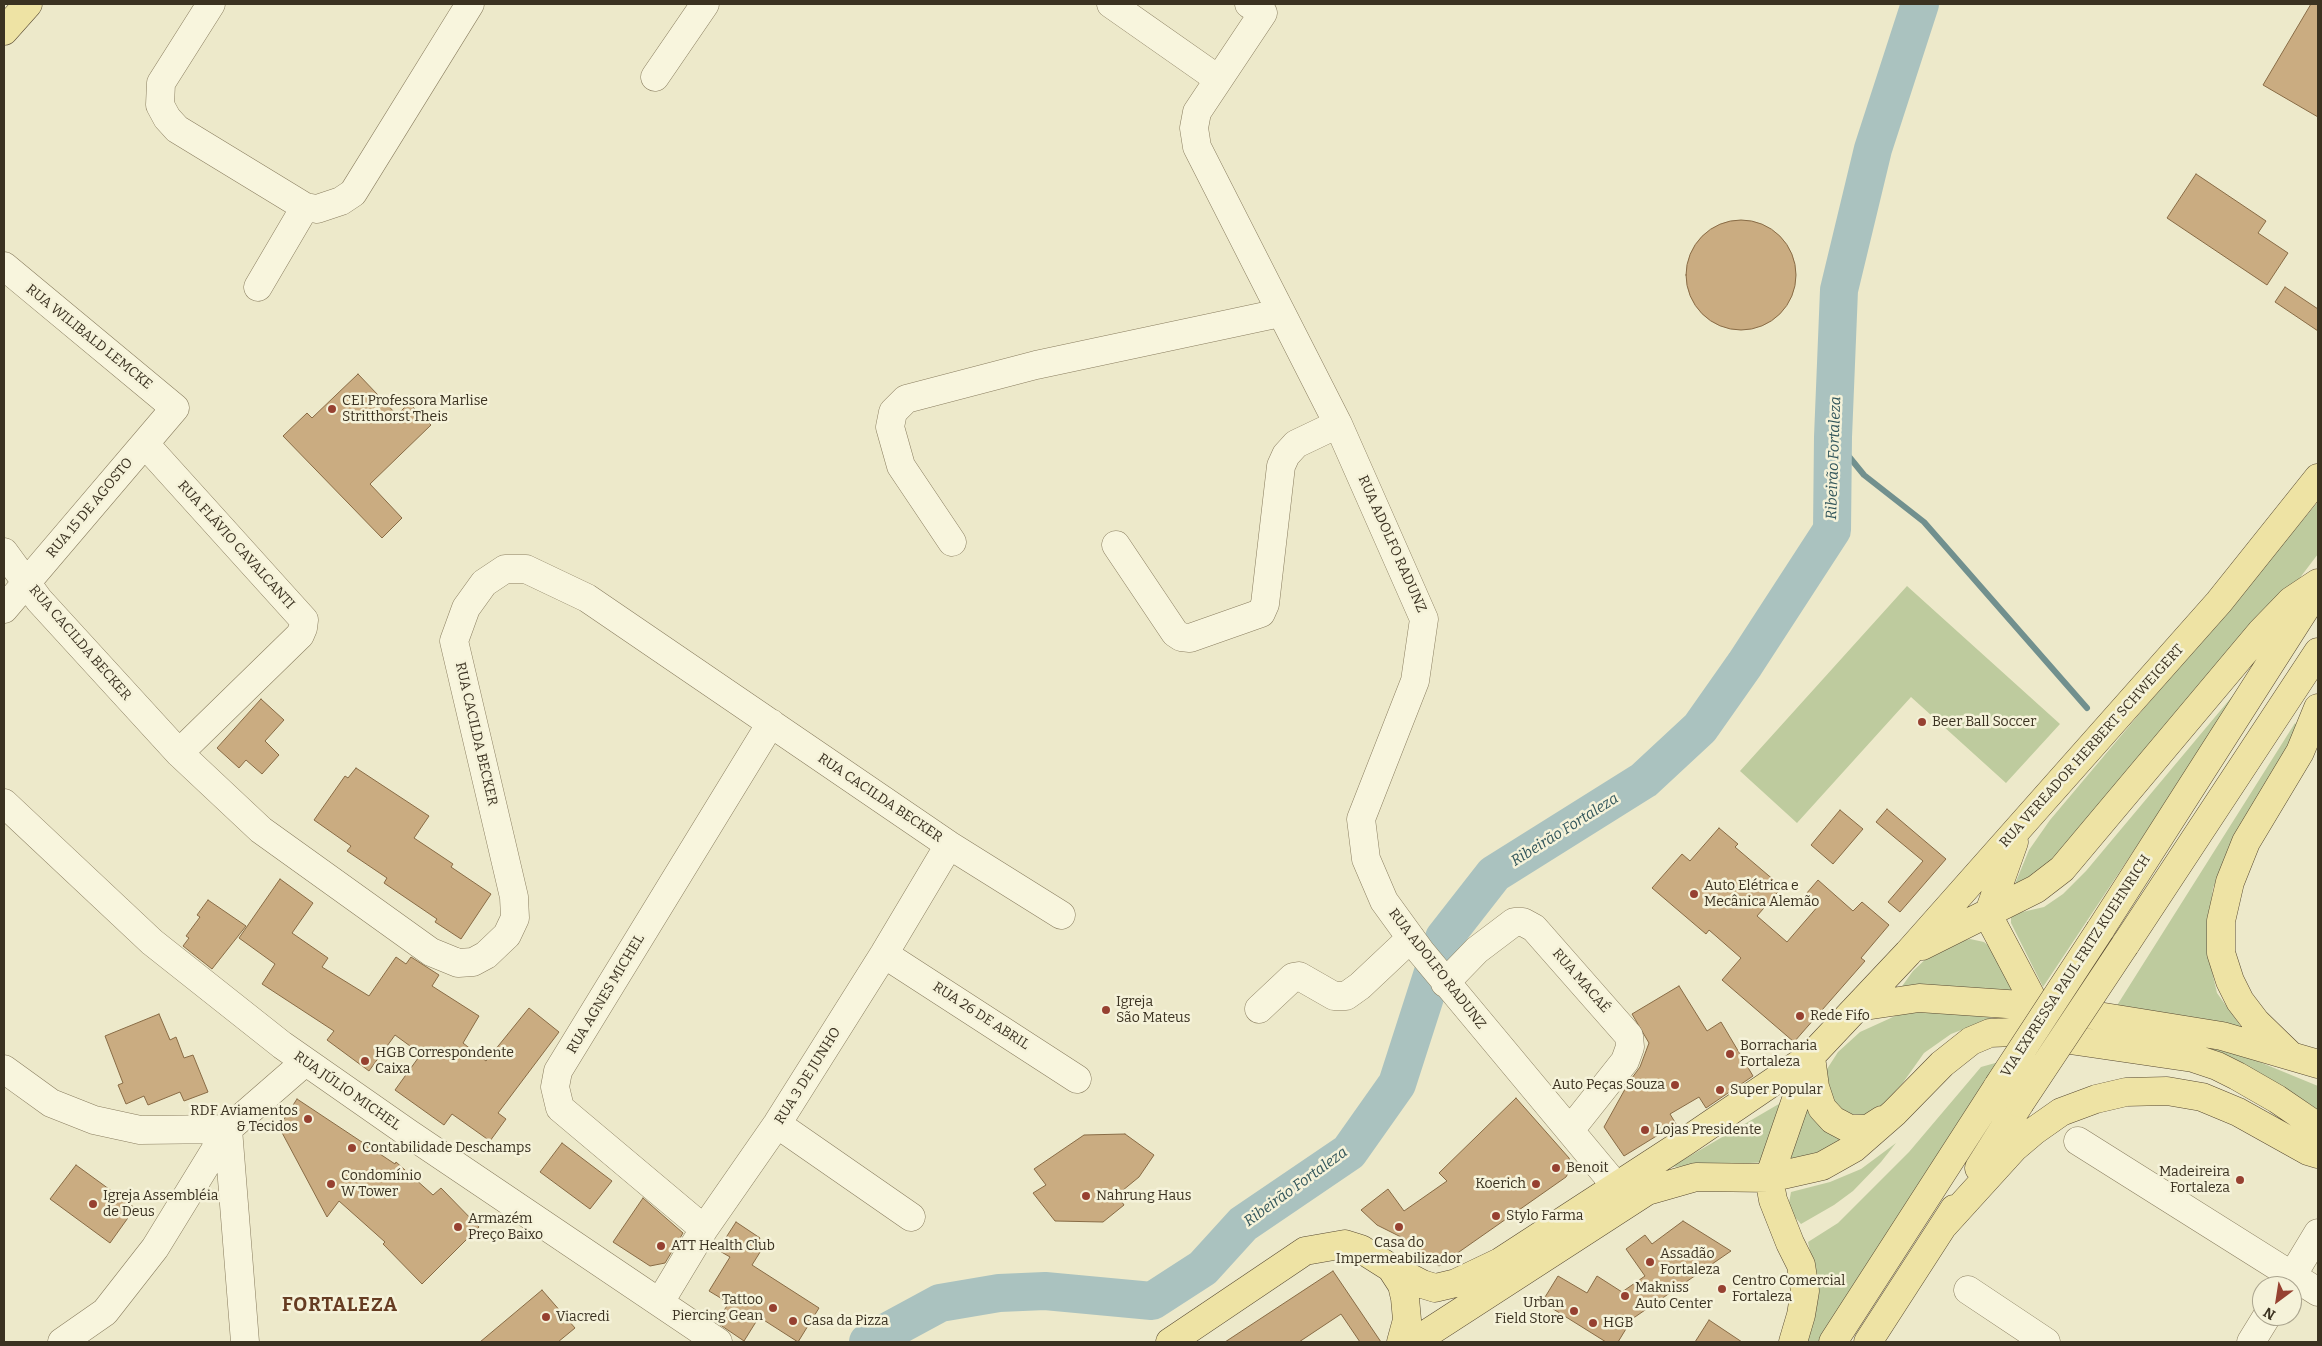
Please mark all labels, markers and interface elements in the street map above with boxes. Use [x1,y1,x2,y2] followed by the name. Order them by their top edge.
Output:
[22,281,156,393] street label: RUA WILIBALD LEMCKE
[342,393,488,426] place label: CEI Professora Marlise Stritthorst Theis
[1823,396,1845,520] water label: Ribeirão Fortaleza
[326,403,338,415] marker: CEI Professora Marlise Stritthorst Theis
[43,455,137,561] street label: RUA 15 DE AGOSTO
[1354,473,1430,615] street label: RUA ADOLFO RADUNZ
[174,477,298,613] street label: RUA FLÁVIO CAVALCANTI
[25,582,135,704] street label: RUA CACILDA BECKER
[1996,641,2188,851] street label: RUA VEREADOR HERBERT SCHWEIGERT
[451,660,501,808] street label: RUA CACILDA BECKER
[1932,714,2036,730] place label: Beer Ball Soccer
[1916,716,1928,728] marker: Beer Ball Soccer
[814,750,946,846] street label: RUA CACILDA BECKER
[1508,790,1622,870] water label: Ribeirão Fortaleza
[1998,852,2154,1080] street label: VIA EXPRESSA PAUL FRITZ KUEHNRICH
[1704,878,1819,910] place label: Auto Elétrica e Mecânica Alemão
[1688,888,1700,900] marker: Auto Elétrica e Mecânica Alemão
[1385,905,1489,1033] street label: RUA ADOLFO RADUNZ
[564,931,648,1057] street label: RUA AGNES MICHEL
[1548,945,1614,1017] street label: RUA MACAÉ
[930,979,1032,1053] street label: RUA 26 DE ABRIL
[1116,994,1190,1026] place label: Igreja São Mateus
[1100,1004,1112,1016] marker: Igreja São Mateus
[1810,1008,1870,1024] place label: Rede Fifo
[1794,1010,1806,1022] marker: Rede Fifo
[771,1024,845,1128] street label: RUA 3 DE JUNHO
[1740,1038,1817,1070] place label: Borracharia Fortaleza
[375,1045,514,1078] place label: HGB Correspondente Caixa
[290,1048,404,1134] street label: RUA JÚLIO MICHEL
[1724,1048,1736,1060] marker: Borracharia Fortaleza
[359,1055,371,1067] marker: HGB Correspondente Caixa
[1552,1077,1665,1093] place label: Auto Peças Souza
[1669,1079,1681,1091] marker: Auto Peças Souza
[1730,1082,1823,1098] place label: Super Popular
[1714,1084,1726,1096] marker: Super Popular
[190,1103,298,1136] place label: RDF Aviamentos & Tecidos
[302,1113,314,1125] marker: RDF Aviamentos & Tecidos
[1655,1122,1761,1138] place label: Lojas Presidente
[1639,1124,1651,1136] marker: Lojas Presidente
[362,1140,531,1156] place label: Contabilidade Deschamps
[346,1142,358,1154] marker: Contabilidade Deschamps
[1241,1143,1351,1231] water label: Ribeirão Fortaleza
[1566,1160,1609,1176] place label: Benoit
[1550,1162,1562,1174] marker: Benoit
[2159,1164,2230,1196] place label: Madeireira Fortaleza
[341,1168,422,1200] place label: Condomínio W Tower
[2234,1174,2246,1186] marker: Madeireira Fortaleza
[1475,1176,1526,1192] place label: Koerich
[325,1178,337,1190] marker: Condomínio W Tower
[1530,1178,1542,1190] marker: Koerich
[103,1188,218,1220] place label: Igreja Assembléia de Deus
[1096,1188,1191,1204] place label: Nahrung Haus
[1080,1190,1092,1202] marker: Nahrung Haus
[87,1198,99,1210] marker: Igreja Assembléia de Deus
[1506,1208,1583,1224] place label: Stylo Farma
[1490,1210,1502,1222] marker: Stylo Farma
[468,1211,543,1244] place label: Armazém Preço Baixo
[452,1221,464,1233] marker: Armazém Preço Baixo
[1393,1221,1405,1233] marker: Casa do Impermeabilizador
[1336,1235,1462,1268] place label: Casa do Impermeabilizador
[671,1238,775,1254] place label: ATT Health Club
[655,1240,667,1252] marker: ATT Health Club
[1660,1246,1720,1278] place label: Assadão Fortaleza
[1644,1256,1656,1268] marker: Assadão Fortaleza
[1732,1273,1845,1305] place label: Centro Comercial Fortaleza
[2252,1276,2302,1326] north arrow
[1635,1280,1713,1312] place label: Makniss Auto Center
[1716,1283,1728,1295] marker: Centro Comercial Fortaleza
[1619,1290,1631,1302] marker: Makniss Auto Center
[672,1292,763,1324] place label: Tattoo Piercing Gean
[281,1295,399,1317] district label: FORTALEZA
[1495,1295,1564,1328] place label: Urban Field Store
[767,1302,779,1314] marker: Tattoo Piercing Gean
[2261,1303,2279,1323] text: N
[1568,1305,1580,1317] marker: Urban Field Store
[556,1309,610,1325] place label: Viacredi
[540,1311,552,1323] marker: Viacredi
[803,1313,889,1329] place label: Casa da Pizza
[787,1315,799,1327] marker: Casa da Pizza
[1603,1315,1634,1331] place label: HGB
[1587,1317,1599,1329] marker: HGB

